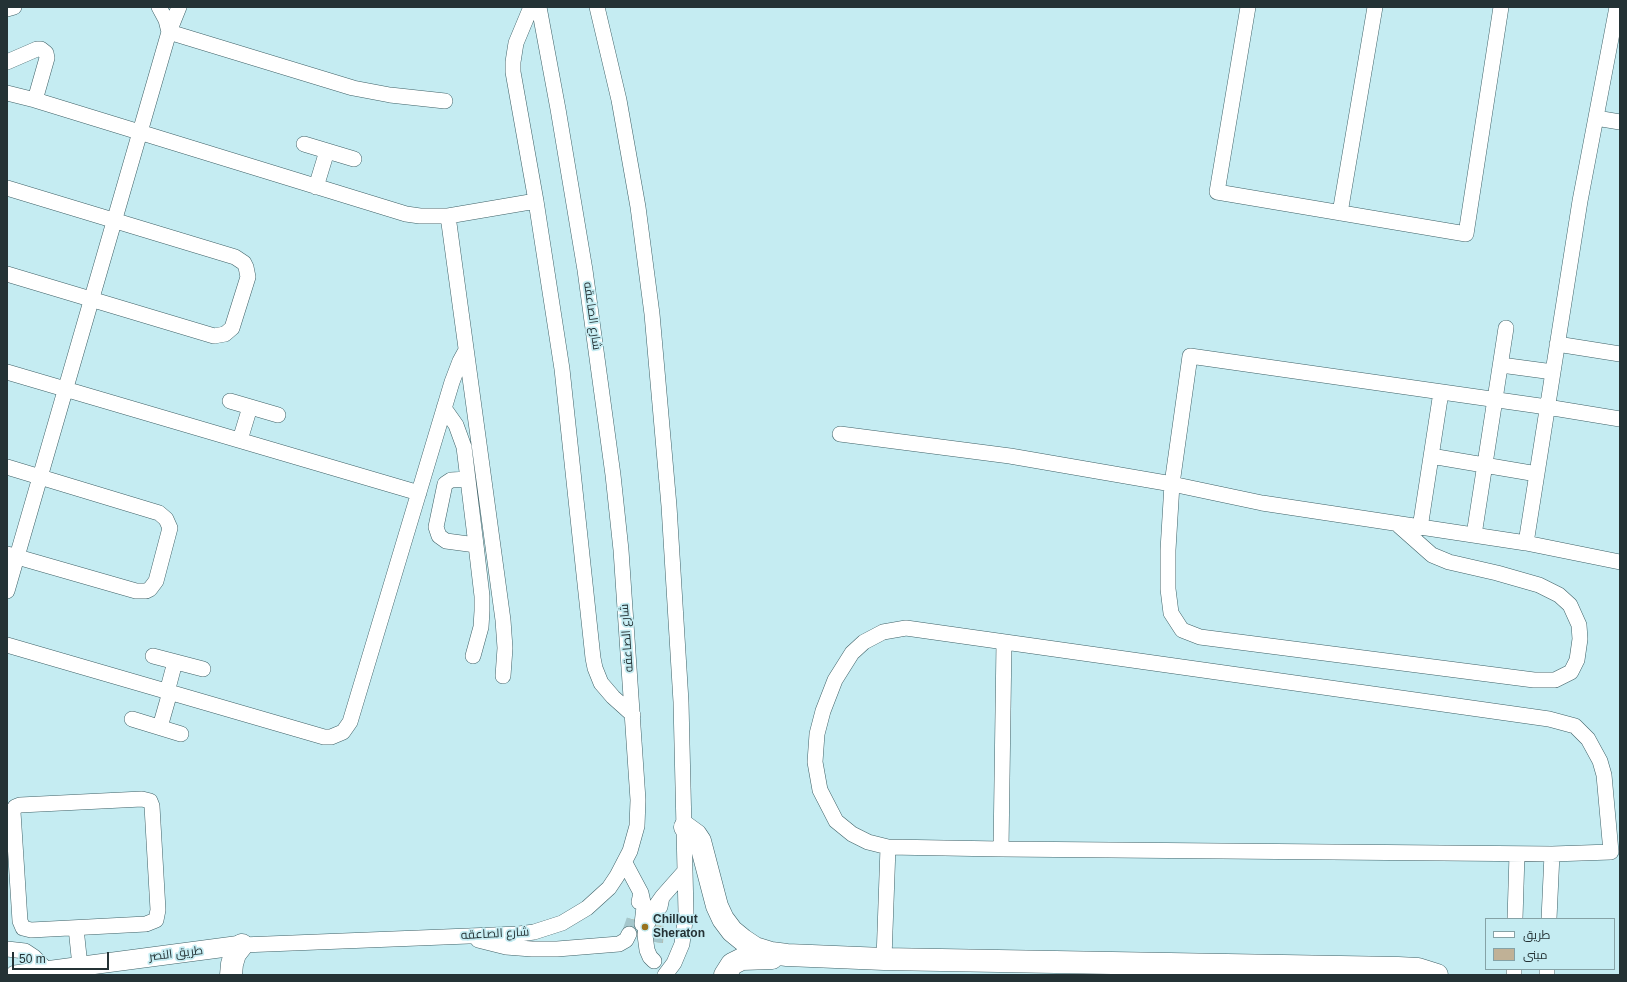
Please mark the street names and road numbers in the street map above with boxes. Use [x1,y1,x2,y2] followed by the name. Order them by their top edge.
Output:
[580,281,604,351] street label: شارع الصاعقه
[617,603,637,673] street label: شارع الصاعقه
[460,925,530,943] street label: شارع الصاعقه
[148,944,204,964] street label: طريق النصر

